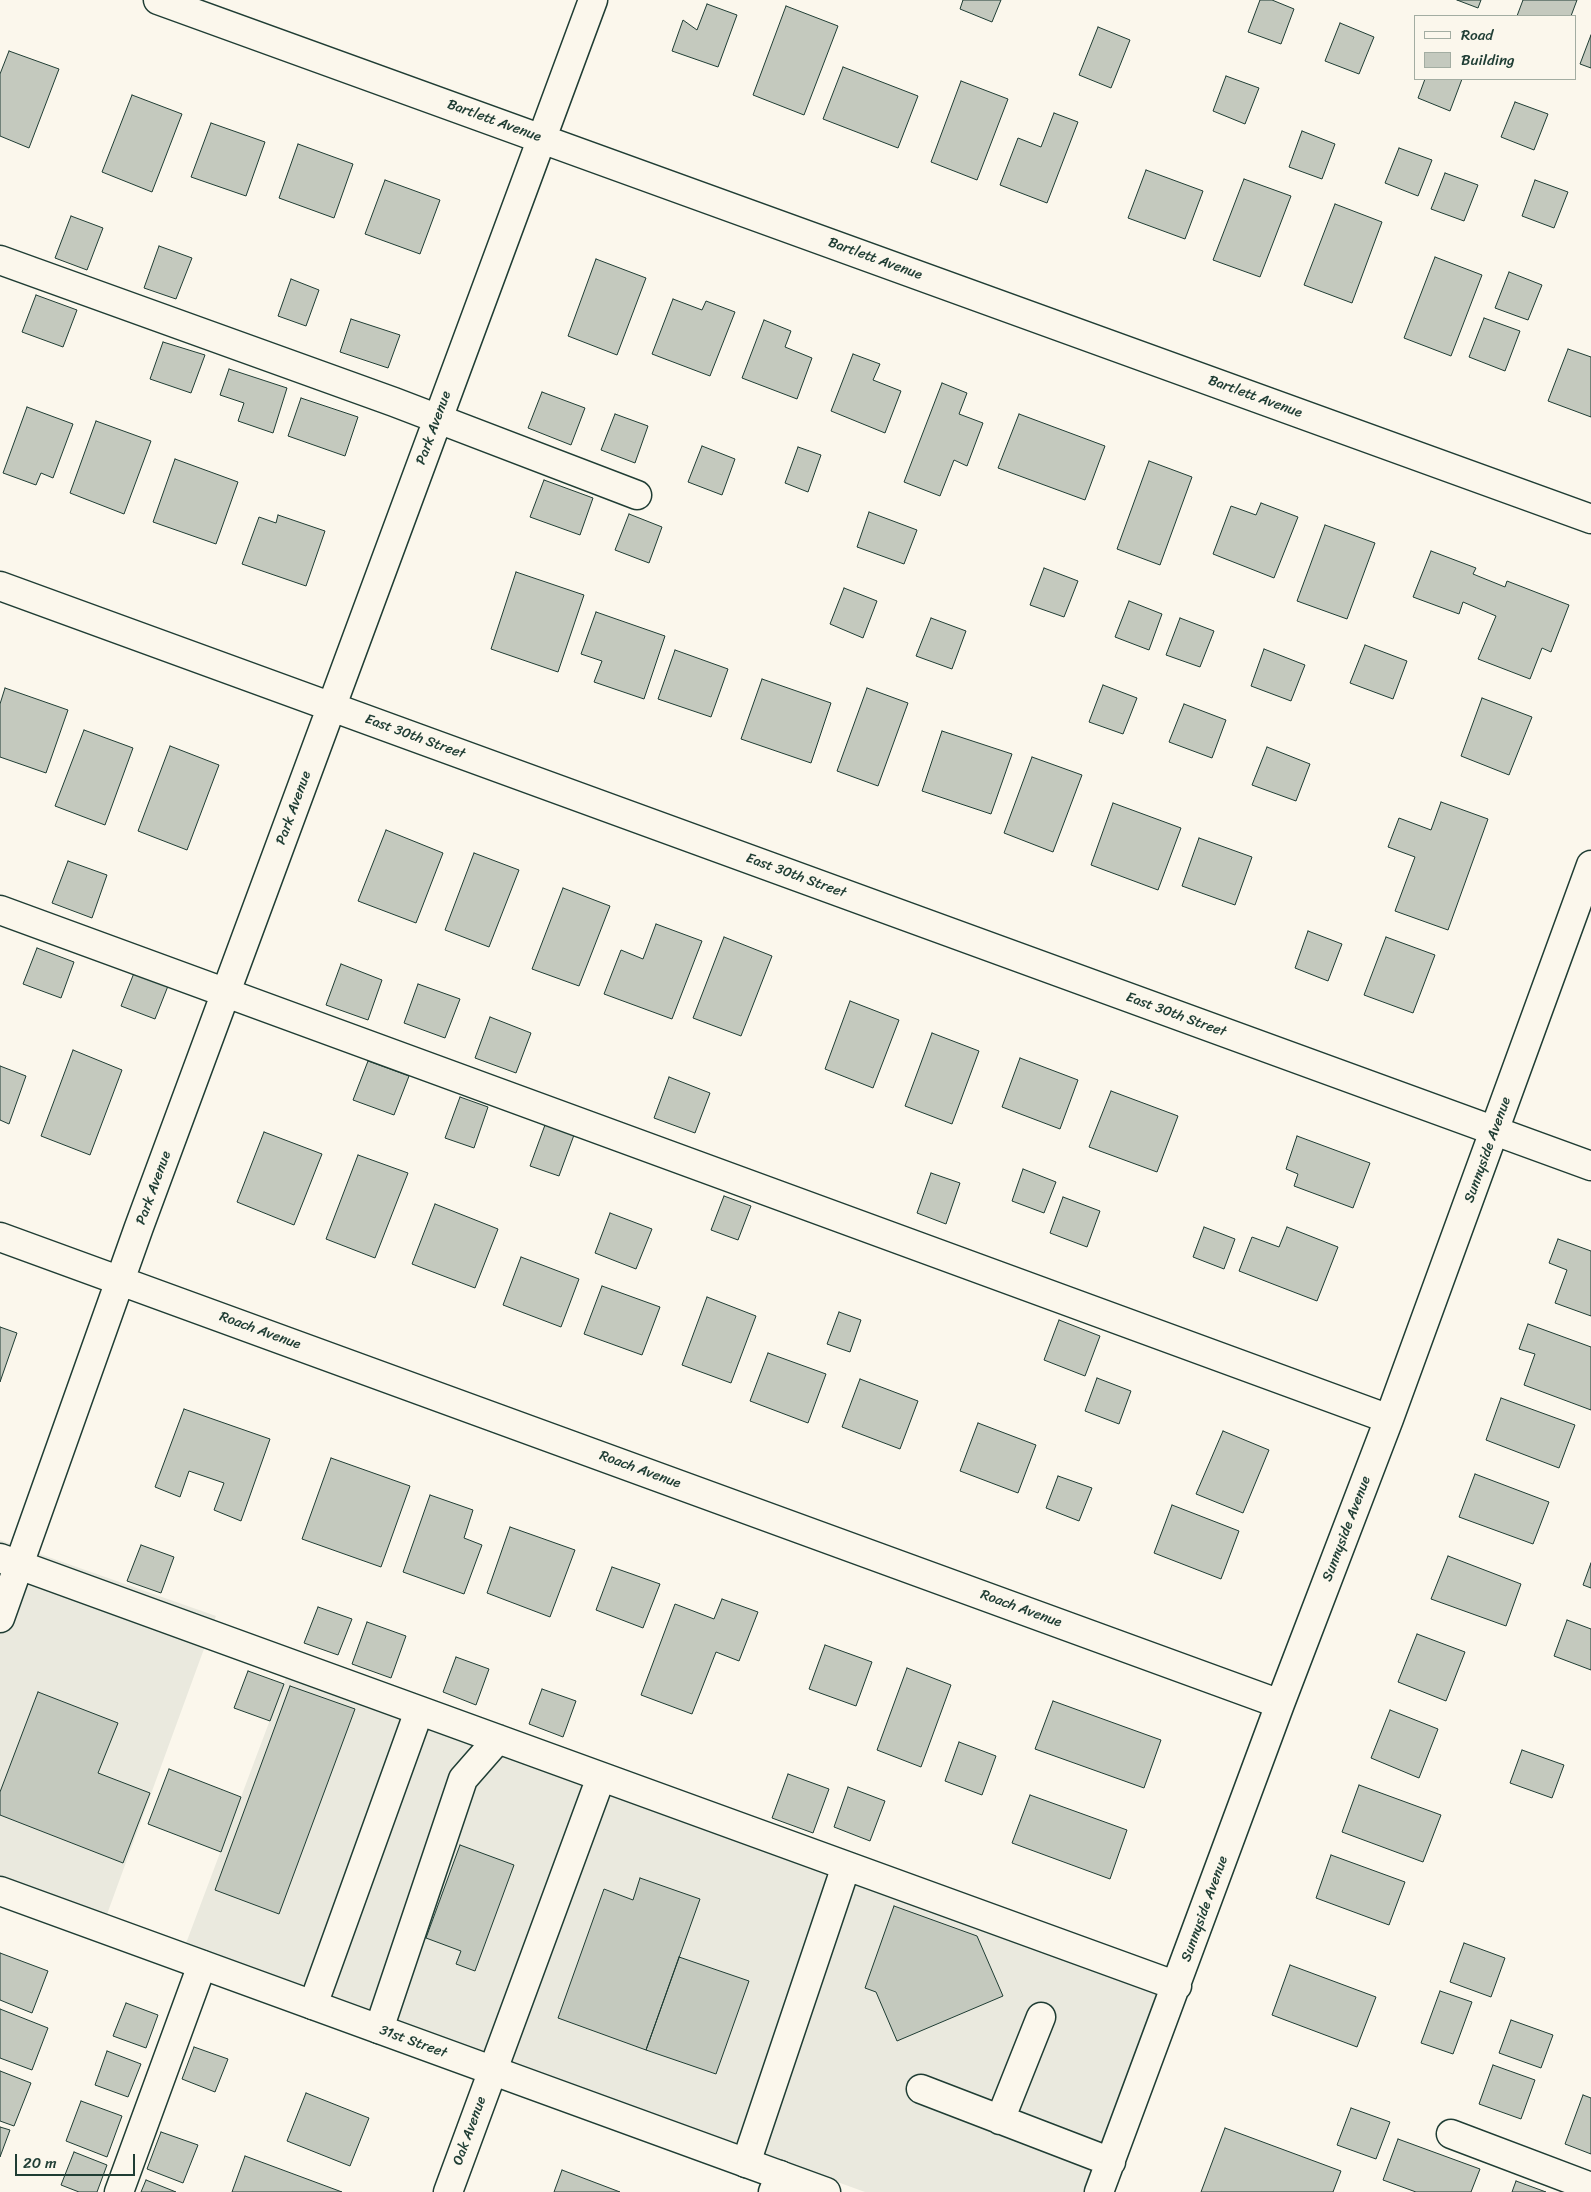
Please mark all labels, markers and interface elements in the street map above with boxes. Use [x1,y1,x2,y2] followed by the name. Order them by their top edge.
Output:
[1414,15,1576,80] legend
[1461,22,1493,48] text: Road
[1461,47,1515,73] text: Building
[445,96,543,146] street label: Bartlett Avenue
[826,234,924,284] street label: Bartlett Avenue
[1206,372,1304,422] street label: Bartlett Avenue
[413,389,455,467] street label: Park Avenue
[363,711,467,763] street label: East 30th Street
[273,769,315,847] street label: Park Avenue
[744,850,848,902] street label: East 30th Street
[1124,989,1228,1041] street label: East 30th Street
[1461,1095,1515,1205] street label: Sunnyside Avenue
[133,1149,175,1227] street label: Park Avenue
[217,1309,303,1353] street label: Roach Avenue
[597,1448,683,1492] street label: Roach Avenue
[1319,1474,1375,1584] street label: Sunnyside Avenue
[978,1587,1064,1631] street label: Roach Avenue
[1178,1854,1232,1964] street label: Sunnyside Avenue
[377,2022,449,2062] street label: 31st Street
[450,2094,490,2168] street label: Oak Avenue
[18,2144,138,2176] scale bar
[23,2150,57,2176] text: 20 m

